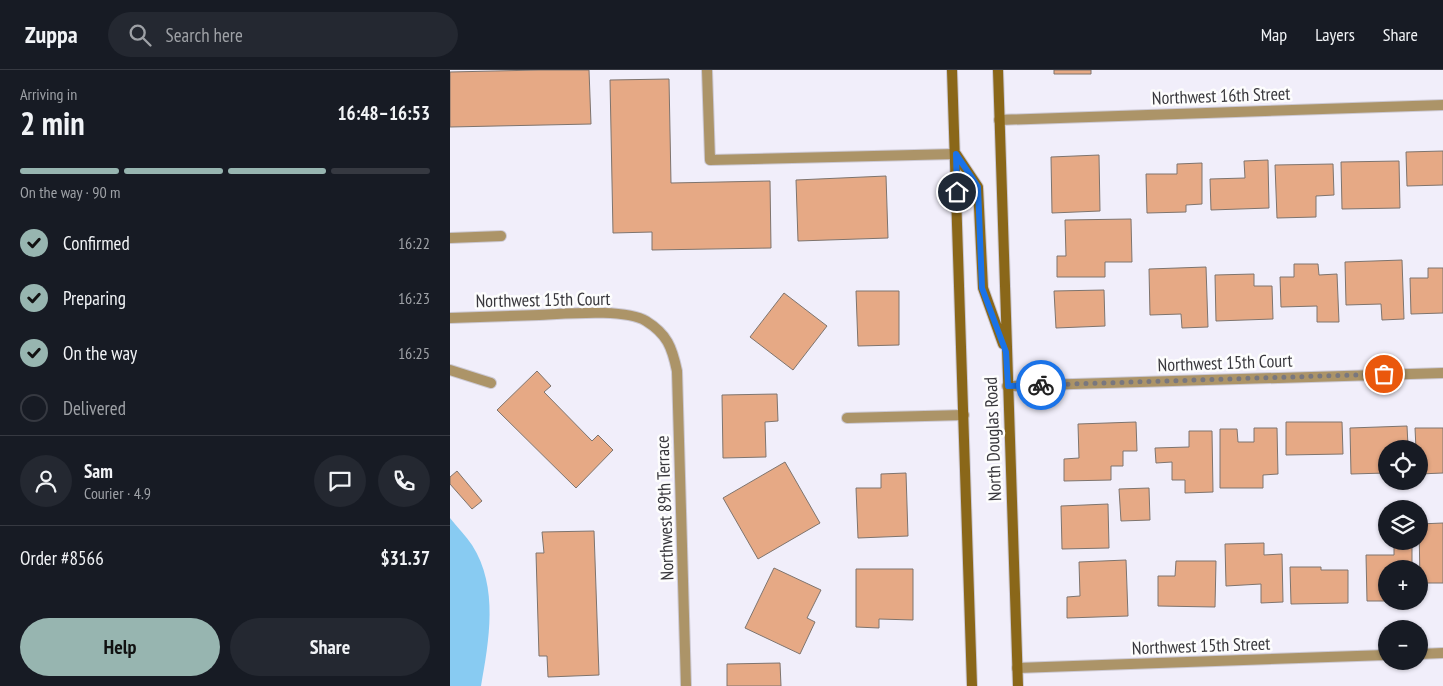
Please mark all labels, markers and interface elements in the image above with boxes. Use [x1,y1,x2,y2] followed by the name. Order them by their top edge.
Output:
[108,12,458,57] search box
[25,19,78,50] text: Zuppa
[126,21,154,49] icon: search
[166,23,243,47] text: Search here
[1261,23,1287,46] text: Map
[1315,23,1355,46] text: Layers
[1383,23,1418,46] text: Share
[1151,82,1291,109] street label: Northwest 16th Street
[20,84,77,104] text: Arriving in
[337,101,430,125] text: 16:48–16:53
[20,102,85,144] text: 2 min
[936,171,978,213] pin
[943,178,971,206] icon: home
[20,182,120,202] text: On the way · 90 m
[20,229,48,257] icon: check
[63,231,130,255] text: Confirmed
[398,233,430,253] text: 16:22
[20,284,48,312] icon: check
[63,286,126,310] text: Preparing
[475,287,611,312] street label: Northwest 15th Court
[398,288,430,308] text: 16:23
[20,339,48,367] icon: check
[63,341,137,365] text: On the way
[398,343,430,363] text: 16:25
[1157,349,1293,376] street label: Northwest 15th Court
[1363,353,1405,395] pin
[1016,360,1066,410] courier
[1370,360,1398,388] icon: bag
[1027,371,1055,399] icon: bike
[979,376,1006,502] street label: North Douglas Road
[63,396,126,420] text: Delivered
[650,435,679,581] street label: Northwest 89th Terrace
[1378,440,1428,670] map controls
[1378,440,1428,490] button: locate
[20,455,72,507] button: person
[314,455,366,507] button: chat
[378,455,430,507] button: phone
[84,459,113,483] text: Sam
[84,483,151,503] text: Courier · 4.9
[1378,500,1428,550] button: layers
[20,546,104,570] text: Order #8566
[381,546,430,570] text: $31.37
[1378,560,1428,610] button: +
[20,618,220,676] button: Help
[230,618,430,676] button: Share
[1378,620,1428,670] button: −
[1131,632,1271,659] street label: Northwest 15th Street

